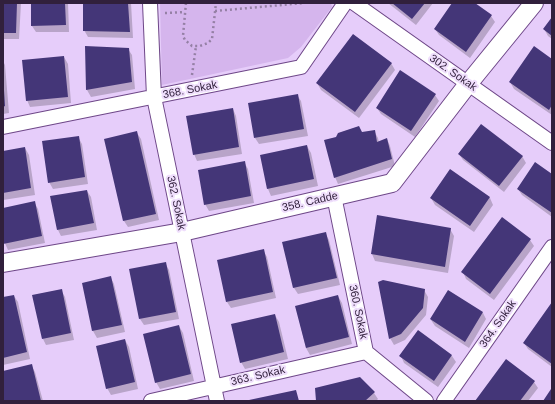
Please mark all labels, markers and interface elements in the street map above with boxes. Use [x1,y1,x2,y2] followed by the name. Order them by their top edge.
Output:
[427,52,479,94] street label: 302. Sokak
[162,78,218,102] street label: 368. Sokak
[164,175,188,231] street label: 362. Sokak
[281,189,339,215] street label: 358. Cadde
[346,284,370,340] street label: 360. Sokak
[477,298,519,350] street label: 364. Sokak
[230,363,286,389] street label: 363. Sokak

